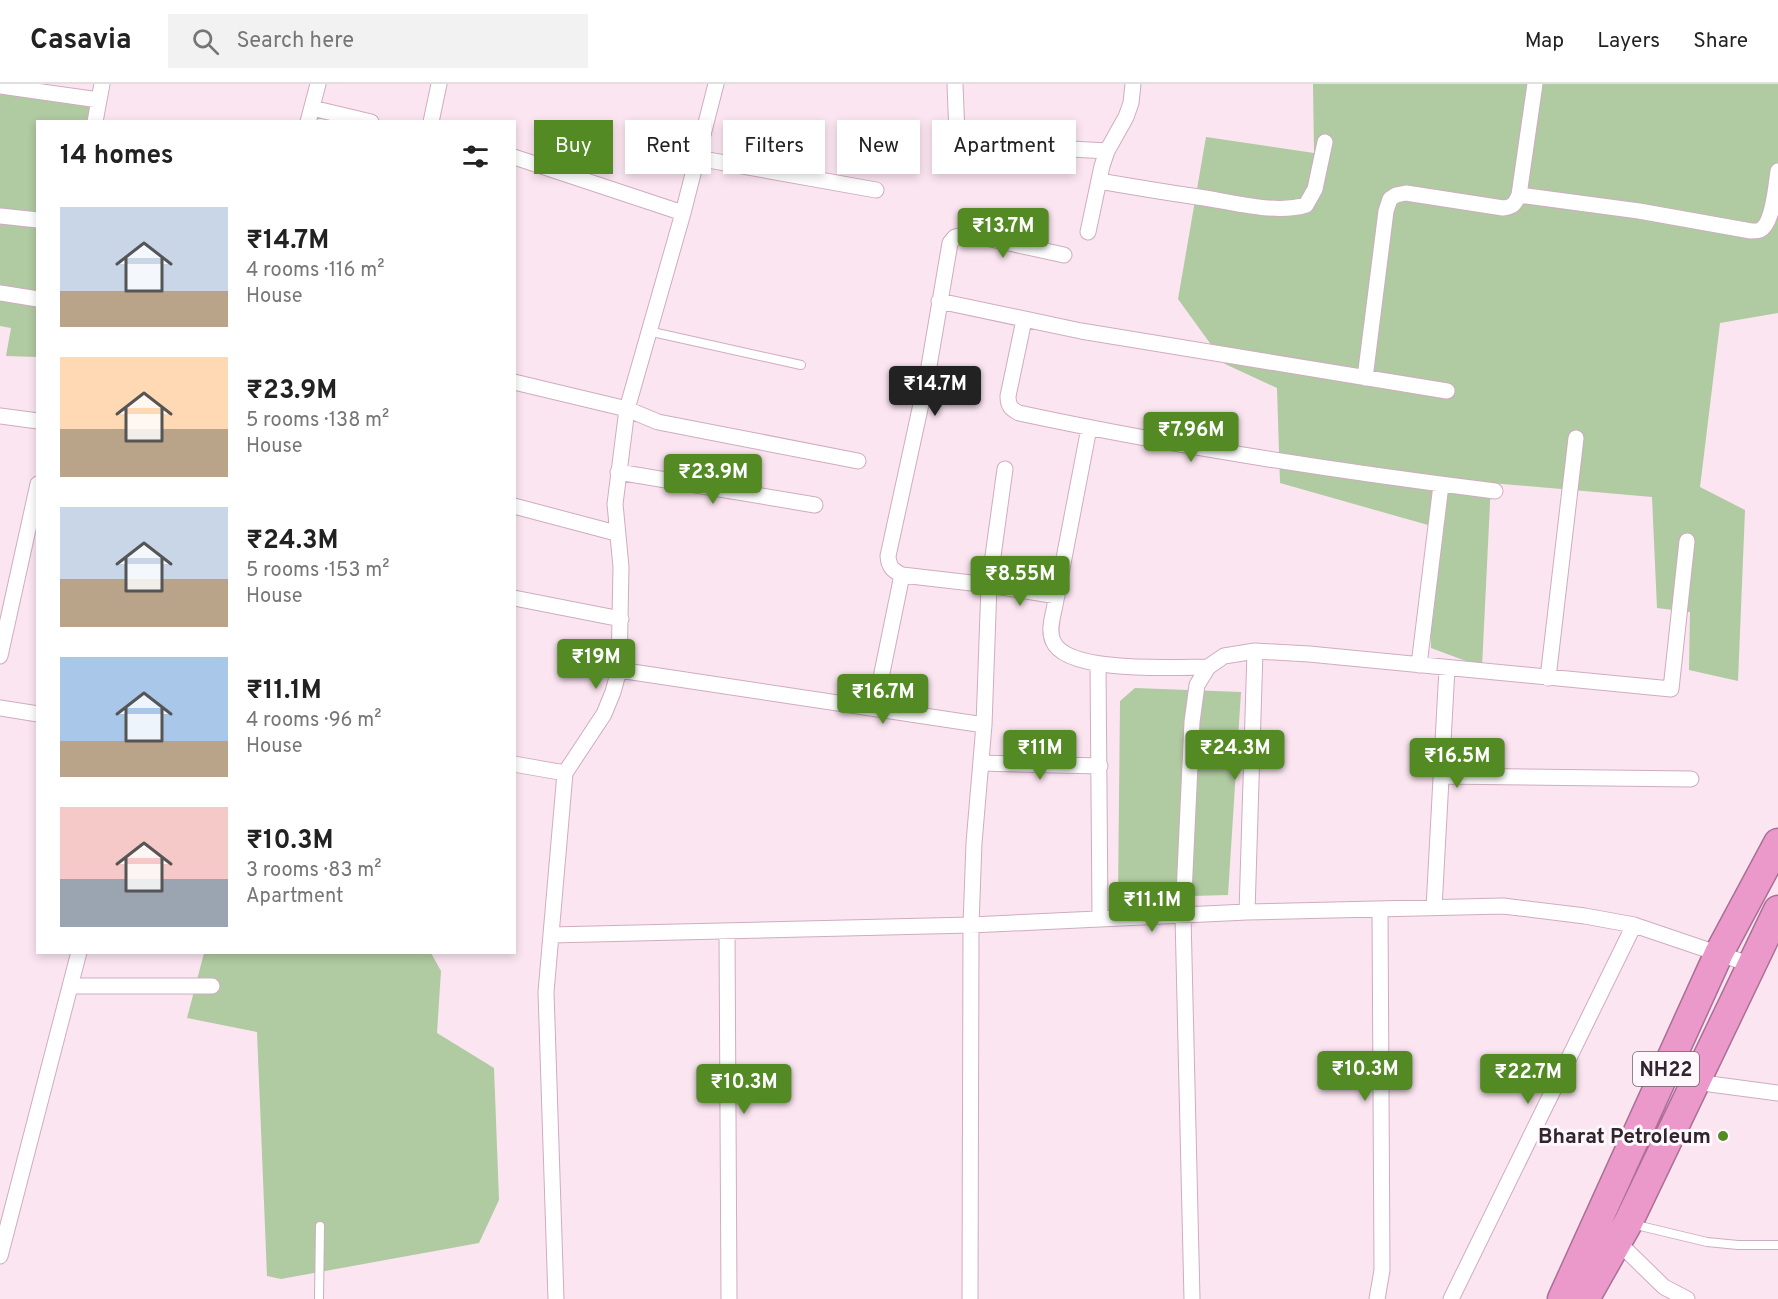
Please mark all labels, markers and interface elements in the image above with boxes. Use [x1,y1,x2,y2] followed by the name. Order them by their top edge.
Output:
[168,14,588,68] search box
[30,23,132,59] text: Casavia
[189,25,222,58] icon: search
[237,28,354,55] text: Search here
[1525,28,1564,55] text: Map
[1597,28,1660,55] text: Layers
[1693,28,1748,55] text: Share
[534,120,613,174] chip: Buy
[625,120,711,174] chip: Rent
[723,120,825,174] chip: Filters
[837,120,920,174] chip: New
[932,120,1076,174] chip: Apartment
[60,140,174,173] text: 14 homes
[459,140,492,173] icon: filters
[954,208,1052,259] pin: ₹13.7M
[972,214,1034,240] text: ₹13.7M
[246,225,329,258] text: ₹14.7M
[108,231,180,303] icon: home
[246,258,384,284] text: 4 rooms · 116 m²
[246,284,302,310] text: House
[886,366,984,417] pin: ₹14.7M
[903,372,967,398] text: ₹14.7M
[246,375,337,408] text: ₹23.9M
[108,381,180,453] icon: home
[246,408,389,434] text: 5 rooms · 138 m²
[1142,412,1240,463] pin: ₹7.96M
[1158,418,1224,444] text: ₹7.96M
[246,434,302,460] text: House
[664,454,762,505] pin: ₹23.9M
[678,460,748,486] text: ₹23.9M
[246,525,339,558] text: ₹24.3M
[108,531,180,603] icon: home
[971,556,1069,607] pin: ₹8.55M
[246,558,389,584] text: 5 rooms · 153 m²
[985,562,1055,588] text: ₹8.55M
[246,584,302,610] text: House
[560,639,632,690] pin: ₹19M
[571,645,621,671] text: ₹19M
[834,674,932,725] pin: ₹16.7M
[246,675,322,708] text: ₹11.1M
[851,680,915,706] text: ₹16.7M
[108,681,180,753] icon: home
[246,708,381,734] text: 4 rooms · 96 m²
[1004,730,1076,781] pin: ₹11M
[1186,730,1284,781] pin: ₹24.3M
[246,734,302,760] text: House
[1017,736,1063,762] text: ₹11M
[1199,736,1271,762] text: ₹24.3M
[1408,738,1506,789] pin: ₹16.5M
[1424,744,1490,770] text: ₹16.5M
[246,825,333,858] text: ₹10.3M
[108,831,180,903] icon: home
[246,858,381,884] text: 3 rooms · 83 m²
[1103,882,1201,933] pin: ₹11.1M
[246,884,344,910] text: Apartment
[1123,888,1181,914] text: ₹11.1M
[1316,1051,1414,1102] pin: ₹10.3M
[1633,1052,1699,1086] road number: NH22
[1479,1054,1577,1105] pin: ₹22.7M
[1331,1057,1399,1083] text: ₹10.3M
[1494,1060,1562,1086] text: ₹22.7M
[695,1064,793,1115] pin: ₹10.3M
[710,1070,778,1096] text: ₹10.3M
[1538,1124,1711,1151] place label: Bharat Petroleum
[1716,1129,1730,1143] marker: Bharat Petroleum

